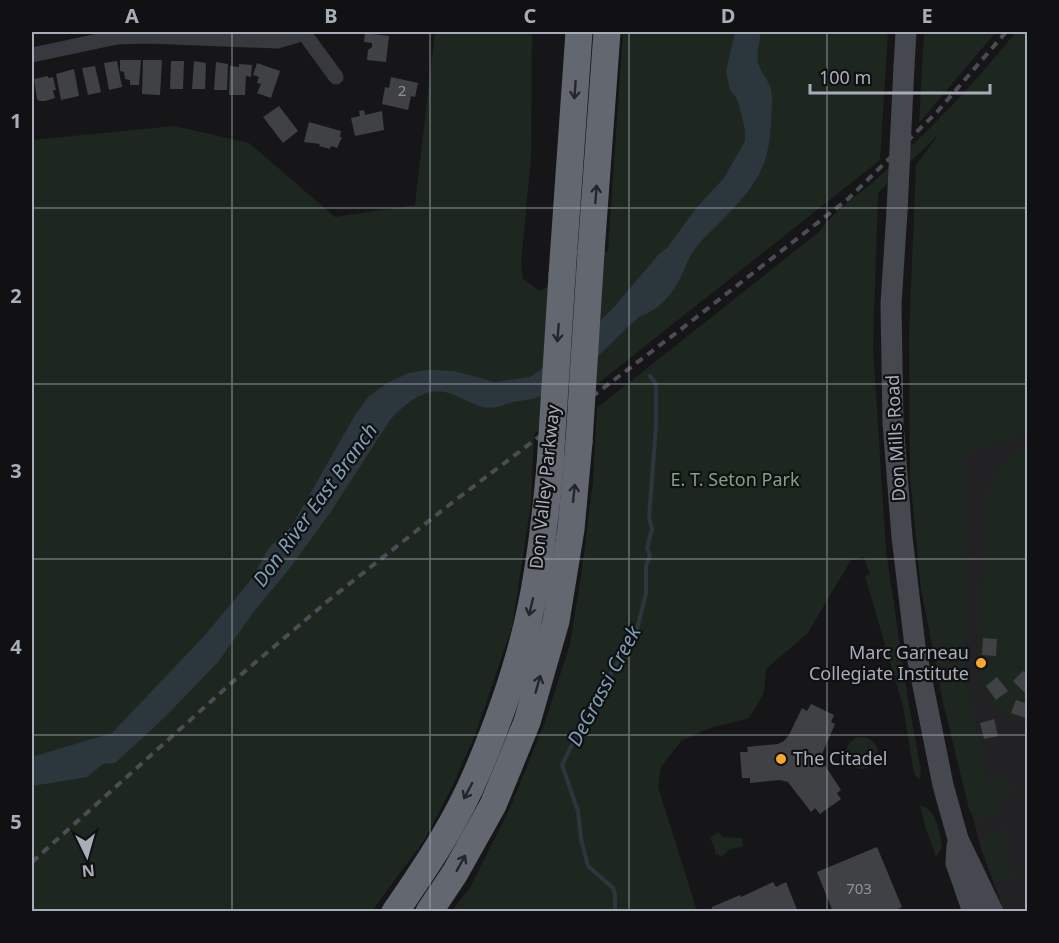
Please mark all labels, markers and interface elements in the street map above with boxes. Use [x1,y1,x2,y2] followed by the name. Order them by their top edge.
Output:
[125,2,139,29] text: A
[324,2,338,29] text: B
[524,2,537,29] text: C
[721,2,735,29] text: D
[921,2,933,29] text: E
[810,57,990,95] scale bar
[819,65,871,89] text: 100 m
[569,79,580,99] one-way arrow
[398,80,406,100] house number: 2
[10,107,22,134] text: 1
[590,184,601,204] one-way arrow
[10,282,22,309] text: 2
[552,323,563,343] one-way arrow
[880,374,910,502] street label: Don Mills Road
[523,403,565,570] street label: Don Valley Parkway
[246,418,383,592] water label: Don River East Branch
[10,457,22,484] text: 3
[670,467,800,491] park label: E. T. Seton Park
[569,484,580,503] one-way arrow
[524,598,536,617] one-way arrow
[561,620,647,751] water label: DeGrassi Creek
[10,633,22,660] text: 4
[809,640,969,685] place label: Marc Garneau Collegiate Institute
[974,656,988,670] marker: Marc Garneau Collegiate Institute
[533,675,544,694] one-way arrow
[793,746,887,770] place label: The Citadel
[774,752,788,766] marker: The Citadel
[461,782,473,800] one-way arrow
[10,808,22,835] text: 5
[57,826,117,886] north arrow
[456,854,467,872] one-way arrow
[81,859,96,882] text: N
[846,878,872,898] house number: 703

